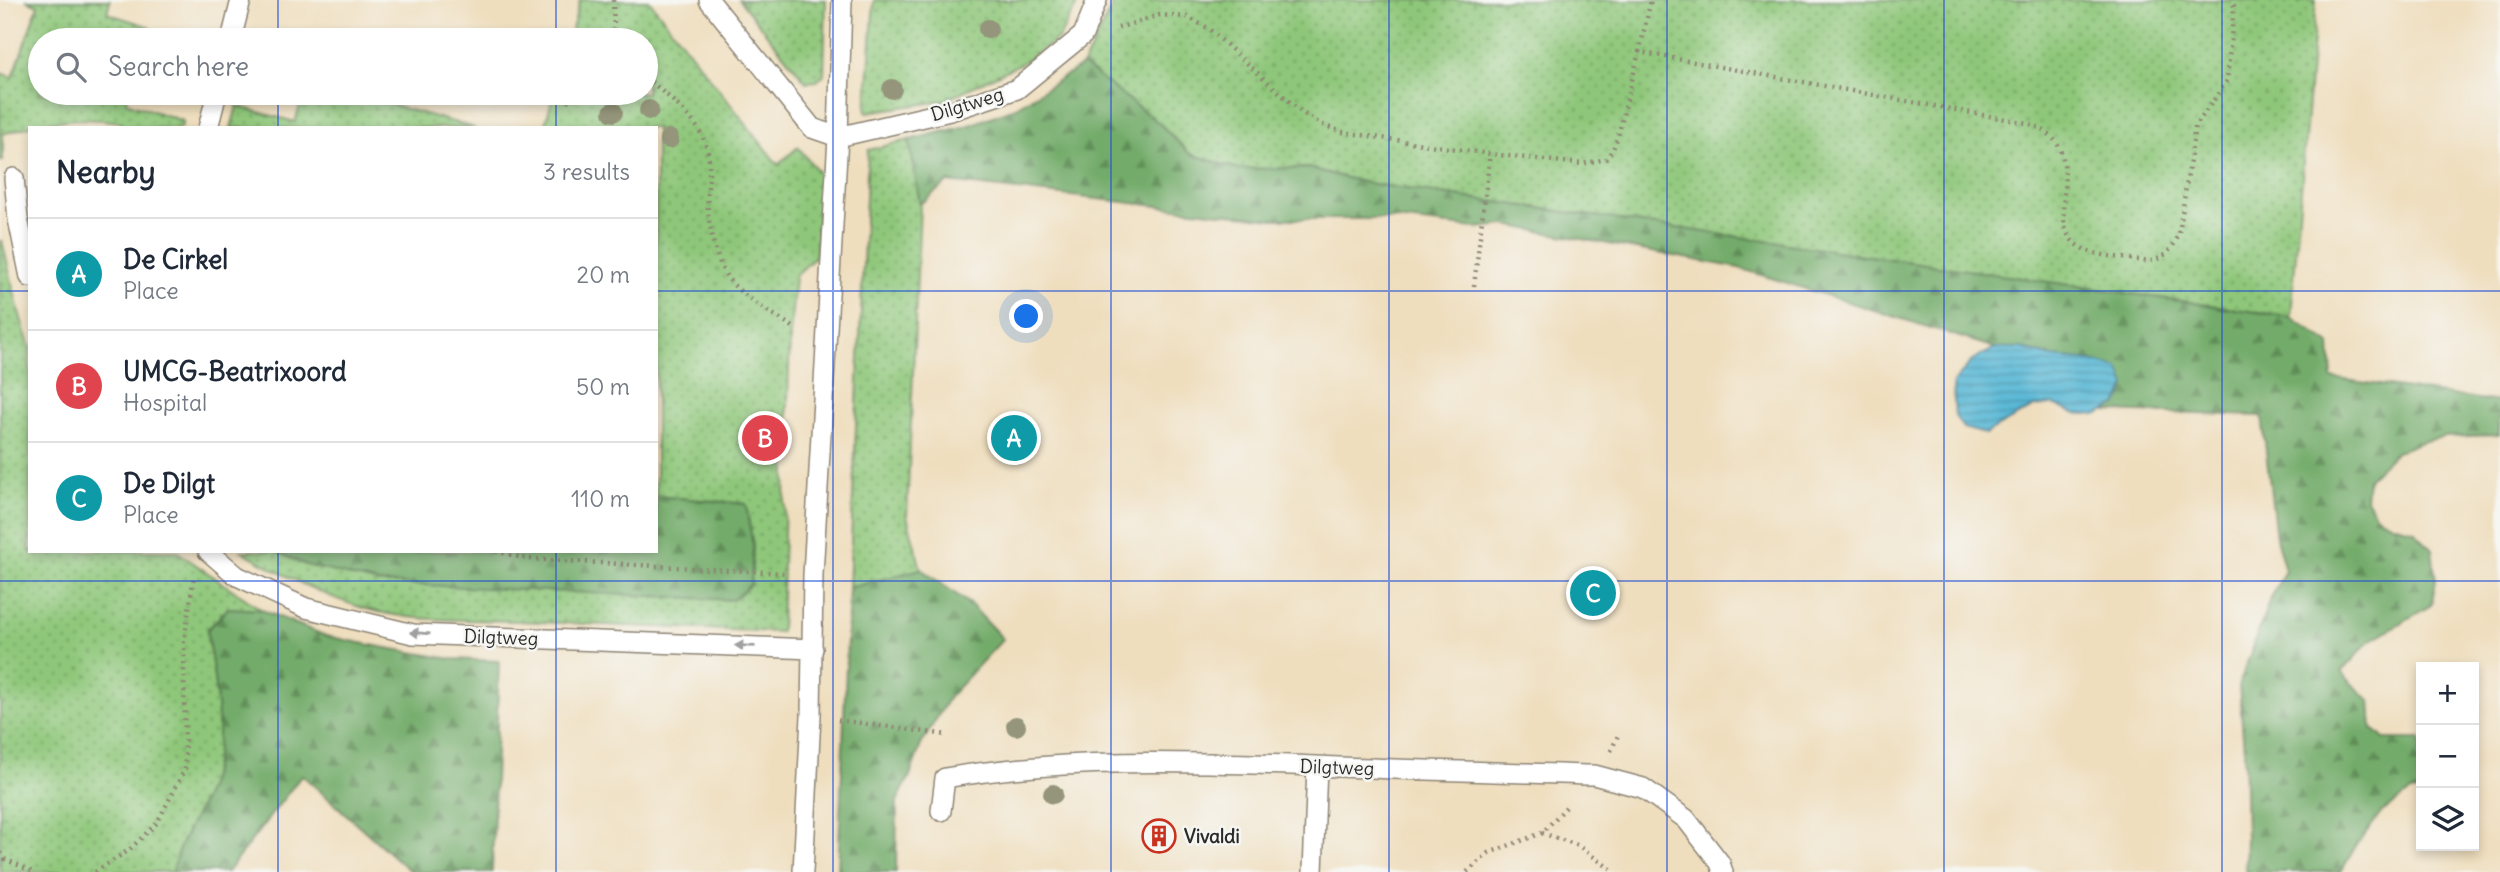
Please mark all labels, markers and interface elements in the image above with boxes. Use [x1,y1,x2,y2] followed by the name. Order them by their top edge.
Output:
[28,28,658,105] search box
[52,48,90,86] icon: search
[108,50,249,83] text: Search here
[928,82,1006,126] street label: Dilgtweg
[56,153,156,191] text: Nearby
[543,157,630,186] text: 3 results
[123,243,228,276] text: De Cirkel
[72,260,86,289] text: A
[577,260,630,289] text: 20 m
[123,276,179,305] text: Place
[1009,299,1043,333] your location
[123,355,347,388] text: UMCG-Beatrixoord
[71,372,87,401] text: B
[576,372,630,401] text: 50 m
[123,388,207,417] text: Hospital
[742,412,788,464] pin: B
[991,412,1037,464] pin: A
[123,467,215,500] text: De Dilgt
[71,484,87,513] text: C
[571,484,630,513] text: 110 m
[123,500,179,529] text: Place
[1570,567,1616,619] pin: C
[463,624,539,650] street label: Dilgtweg
[408,628,430,639] one-way arrow
[733,640,755,651] one-way arrow
[2416,662,2479,851] map controls
[2416,662,2479,725] button: +
[2416,725,2479,788] button: −
[1299,754,1375,780] street label: Dilgtweg
[2416,788,2479,851] button: layers
[1140,817,1178,855] building icon: Vivaldi
[1184,824,1240,848] place label: Vivaldi

